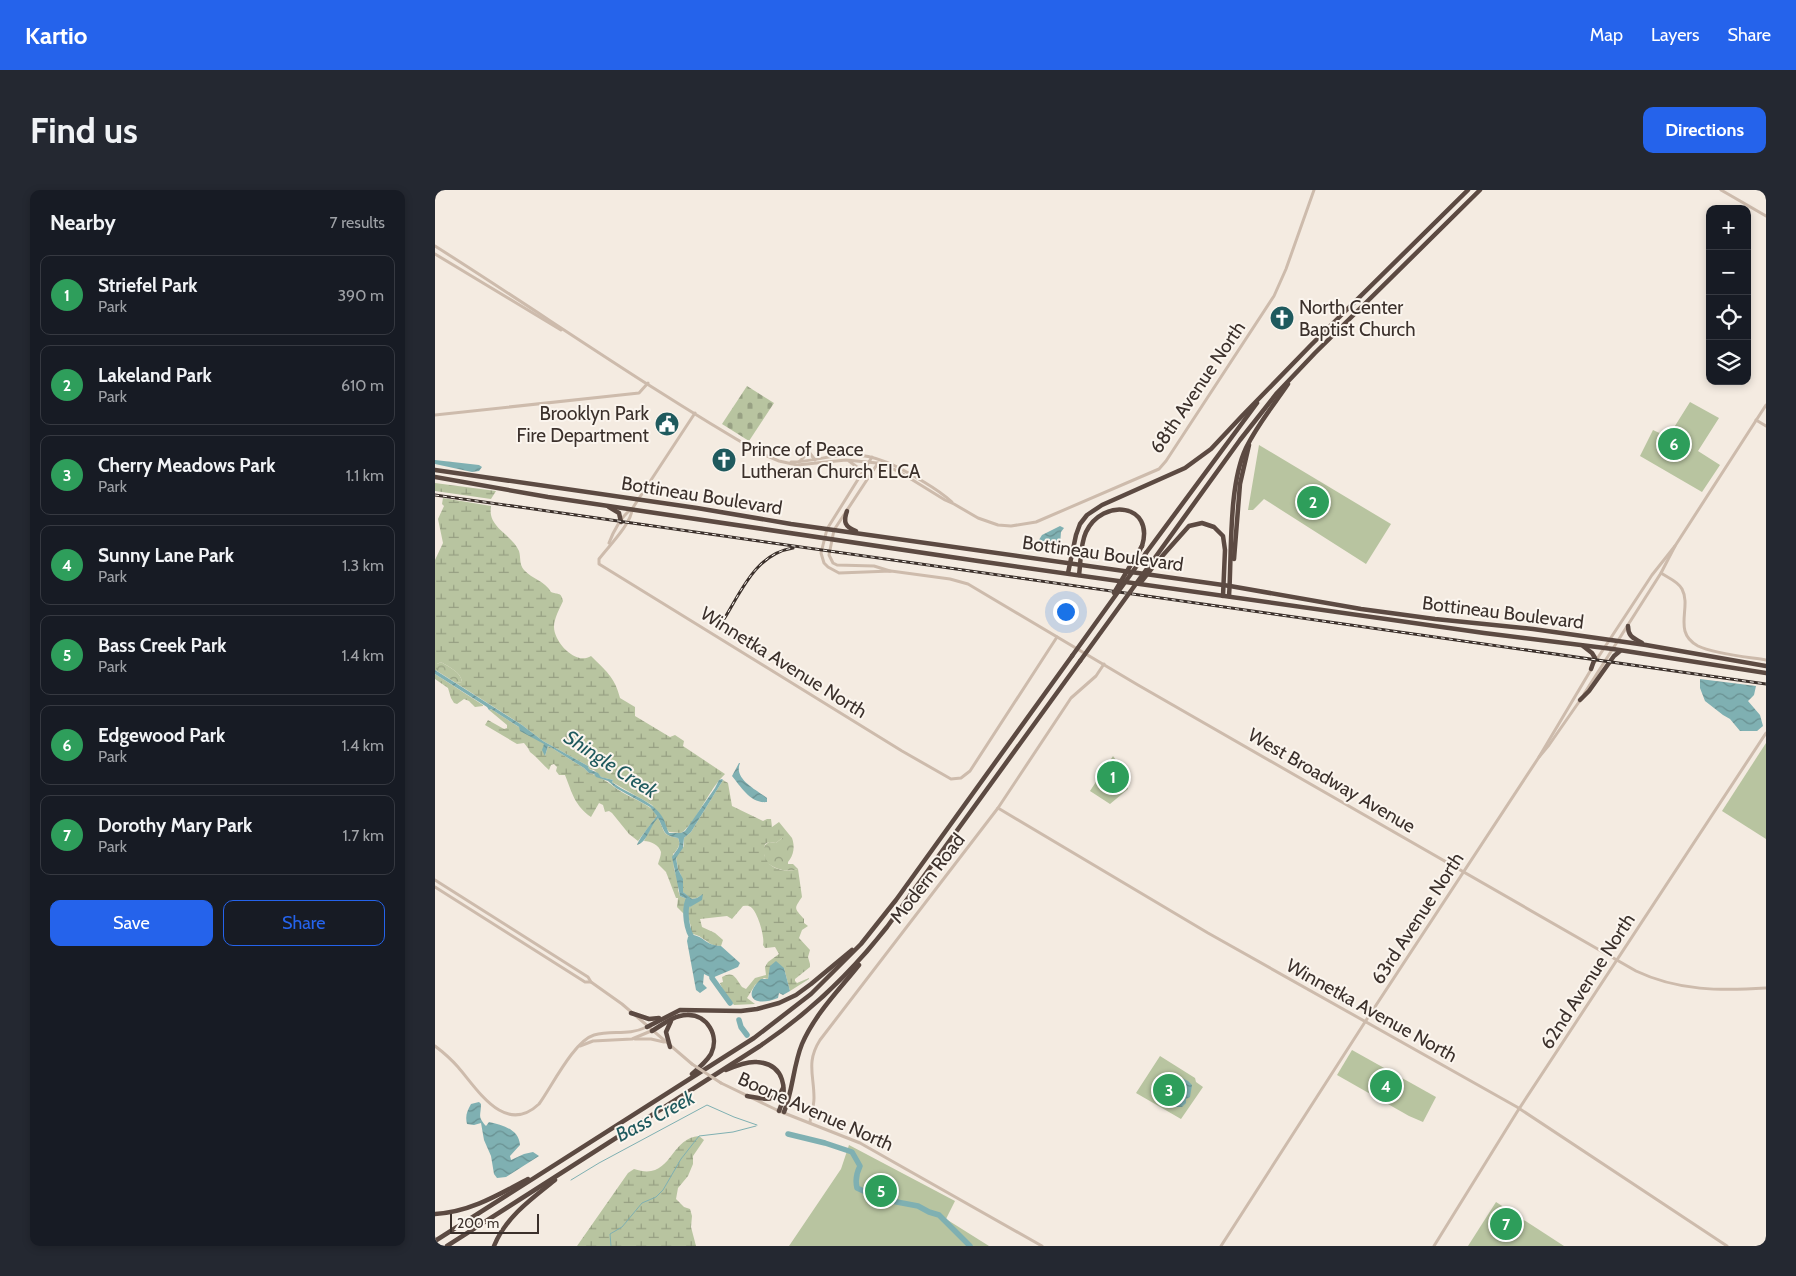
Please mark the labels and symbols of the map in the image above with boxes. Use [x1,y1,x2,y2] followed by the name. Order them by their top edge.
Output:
[1299,296,1416,341] place label: North Center Baptist Church
[1269,305,1295,331] church icon: North Center Baptist Church
[1145,317,1250,458] street label: 68th Avenue North
[517,402,650,447] place label: Brooklyn Park Fire Department
[654,411,680,437] public building icon: Brooklyn Park Fire Department
[1658,425,1690,463] pin: 6
[741,438,921,483] place label: Prince of Peace Lutheran Church ELCA
[711,447,737,473] church icon: Prince of Peace Lutheran Church ELCA
[620,471,784,520] street label: Bottineau Boulevard
[1297,483,1329,521] pin: 2
[1021,531,1185,576] street label: Bottineau Boulevard
[1421,591,1585,634] street label: Bottineau Boulevard
[1053,599,1079,625] your location
[696,602,871,723] street label: Winnetka Avenue North
[1244,723,1420,838] street label: West Broadway Avenue
[560,725,663,804] water label: Shingle Creek
[1097,758,1129,796] pin: 1
[885,829,970,928] street label: Modern Road
[1366,848,1469,988] street label: 63rd Avenue North
[1535,909,1640,1053] street label: 62nd Avenue North
[1282,954,1461,1067] street label: Winnetka Avenue North
[735,1067,897,1156] street label: Boone Avenue North
[1370,1067,1402,1105] pin: 4
[1153,1071,1185,1109] pin: 3
[611,1085,700,1147] water label: Bass Creek
[865,1172,897,1210] pin: 5
[1490,1205,1522,1243] pin: 7
[450,1211,539,1234] scale bar

